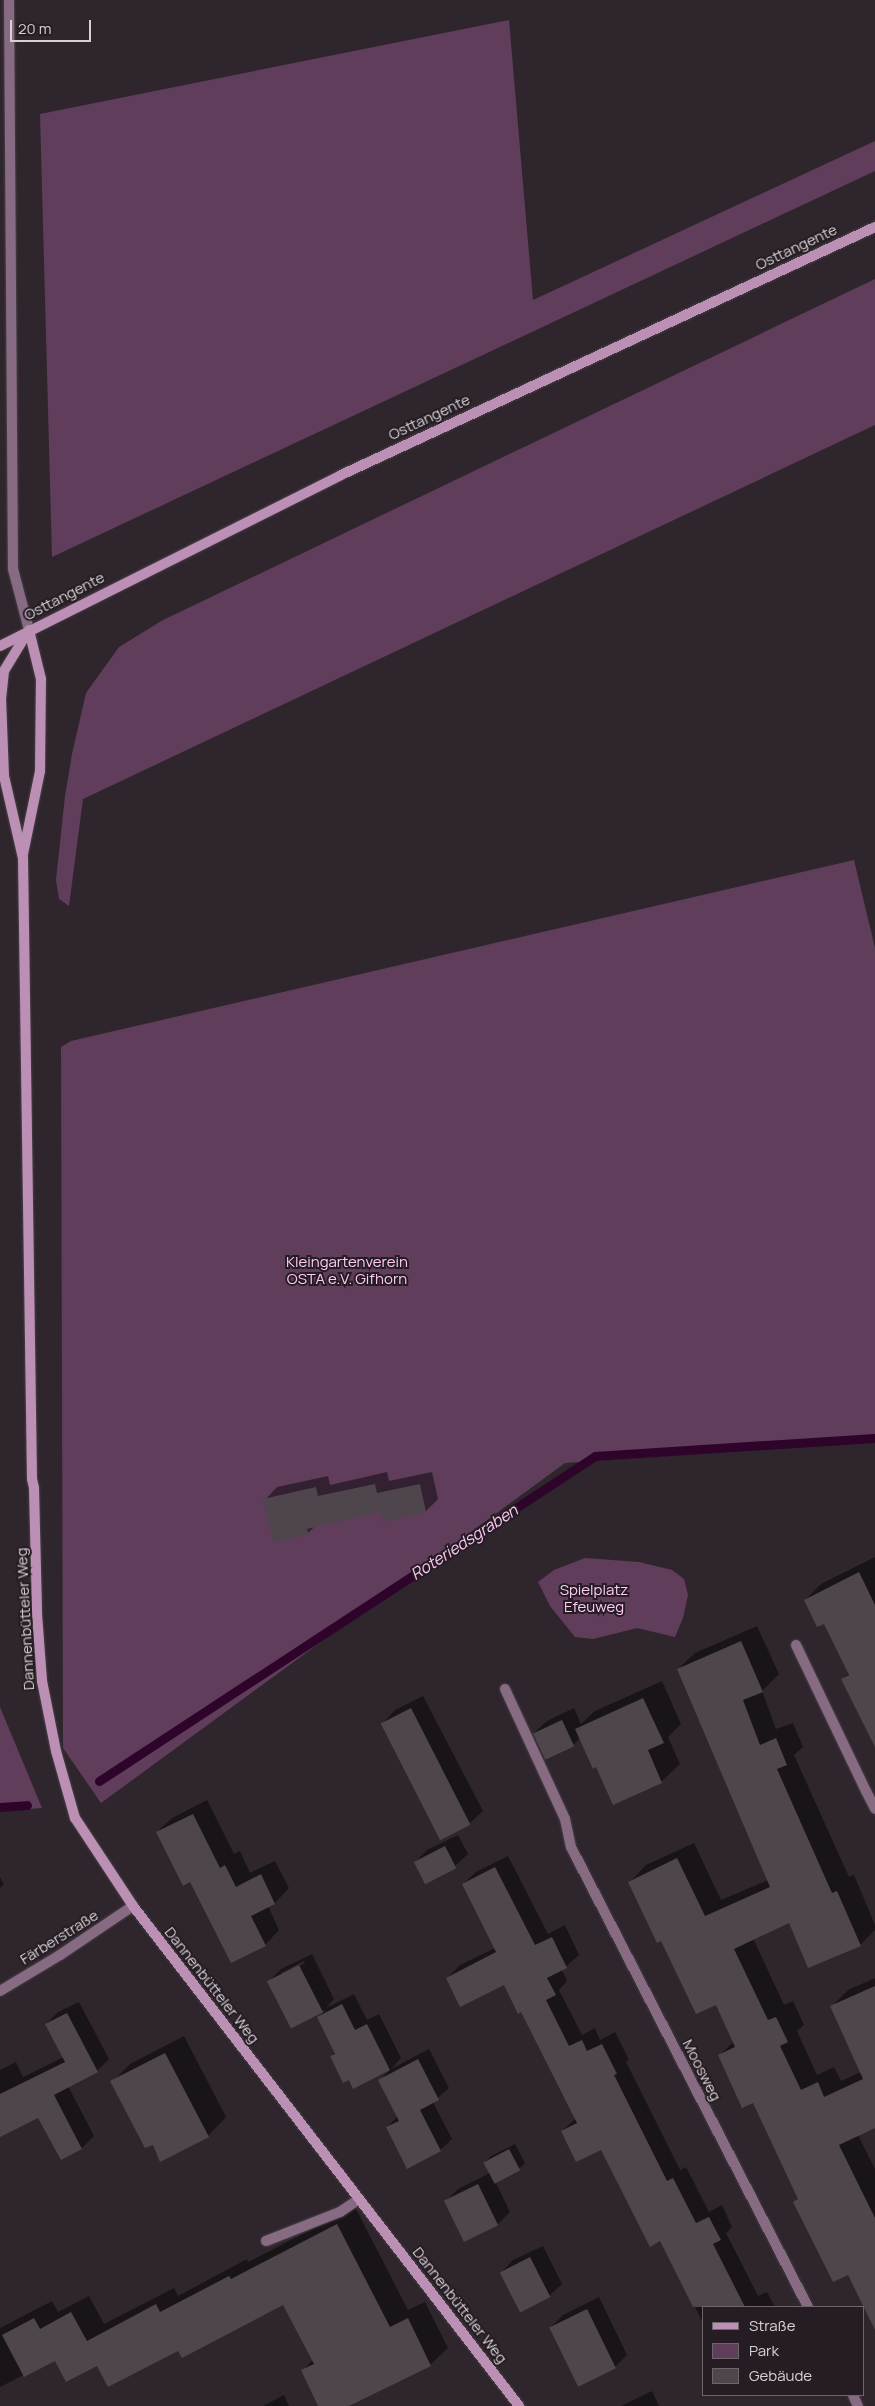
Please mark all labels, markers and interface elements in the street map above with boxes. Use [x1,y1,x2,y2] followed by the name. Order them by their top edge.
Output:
[12,10,94,42] scale bar
[18,18,51,39] text: 20 m
[752,220,840,274] street label: Osttangente
[385,390,473,444] street label: Osttangente
[21,568,107,624] street label: Osttangente
[286,1252,408,1287] park label: Kleingartenverein OSTA e.V. Gifhorn
[407,1500,521,1584] water label: Roteriedsgraben
[12,1547,38,1691] street label: Dannenbütteler Weg
[560,1580,628,1615] park label: Spielplatz Efeuweg
[17,1906,101,1968] street label: Färberstraße
[161,1923,263,2047] street label: Dannenbütteler Weg
[679,2036,725,2104] street label: Moosweg
[409,2243,511,2367] street label: Dannenbütteler Weg
[702,2306,865,2396] legend
[749,2315,795,2336] text: Straße
[749,2340,779,2361] text: Park
[749,2365,812,2386] text: Gebäude

